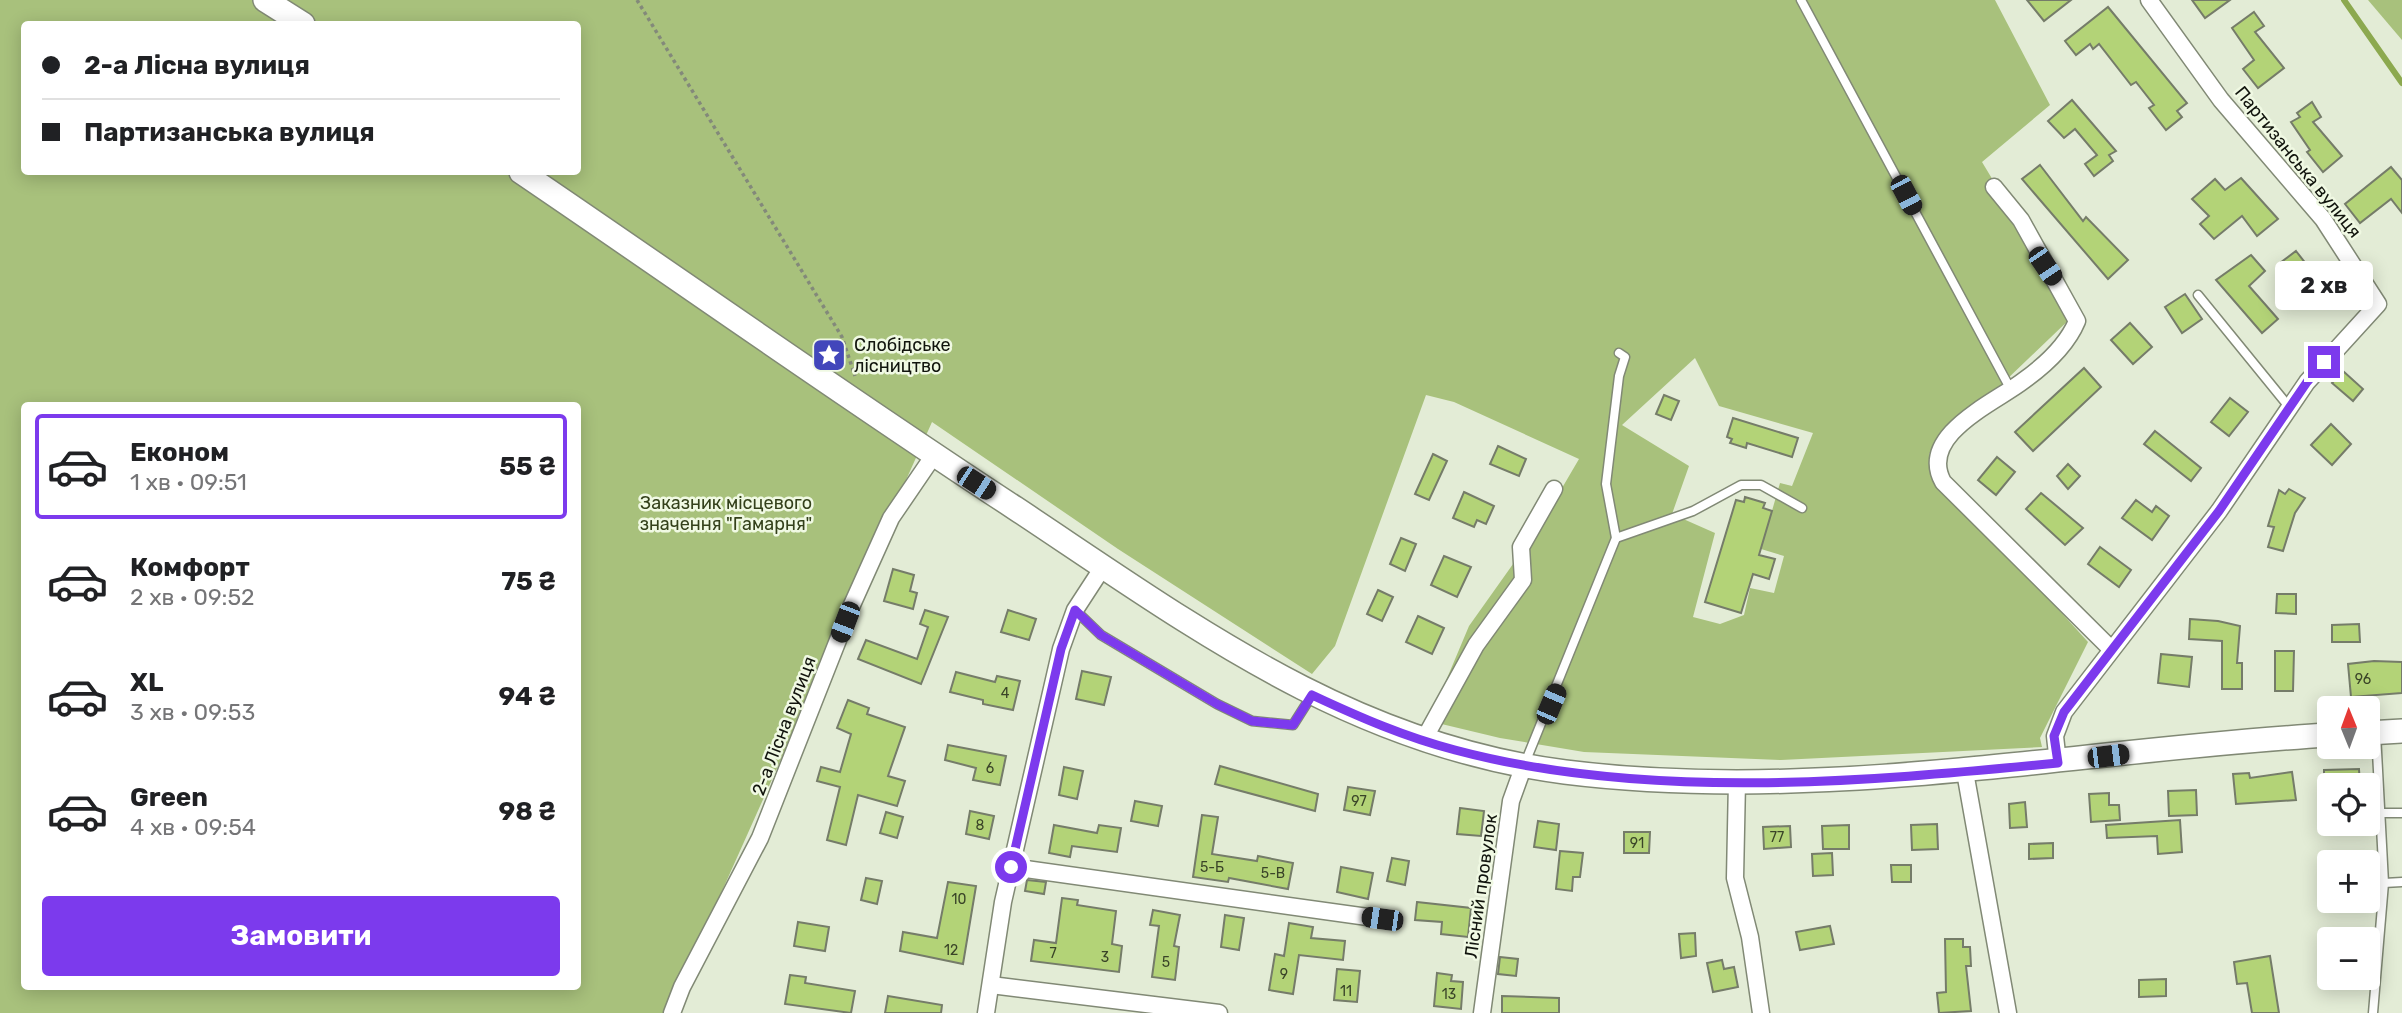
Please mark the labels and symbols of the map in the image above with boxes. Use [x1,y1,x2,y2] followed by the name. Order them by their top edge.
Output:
[2230,82,2366,242] street label: Партизанська вулиця
[1887,172,1926,218] car
[2025,243,2066,289] car
[2275,260,2373,310] callout: 2 хв
[854,334,951,377] place label: Слобідське лісництво
[810,336,848,374] place icon: Слобідське лісництво
[2308,346,2340,378] route end
[953,463,1000,503] car
[640,492,812,535] park label: Заказник місцевого значення "Гамарня"
[828,599,863,645] car
[747,653,821,799] street label: 2-а Лісна вулиця
[2355,671,2371,688] house number: 96
[1534,681,1569,727] car
[1001,685,1010,702] house number: 4
[2317,696,2380,760] north arrow
[2086,743,2131,769] car
[986,760,994,777] house number: 6
[1351,793,1367,810] house number: 97
[1460,812,1502,960] street label: Лісний провулок
[976,817,985,834] house number: 8
[1770,829,1784,846] house number: 77
[1630,835,1644,852] house number: 91
[995,851,1027,883] route start
[1200,859,1224,876] house number: 5-Б
[1261,865,1285,882] house number: 5-В
[952,891,967,908] house number: 10
[1360,906,1405,932] car
[944,942,958,959] house number: 12
[1049,945,1057,962] house number: 7
[1101,949,1109,966] house number: 3
[1162,954,1170,971] house number: 5
[1280,966,1288,983] house number: 9
[1340,983,1352,1000] house number: 11
[1442,986,1456,1003] house number: 13

